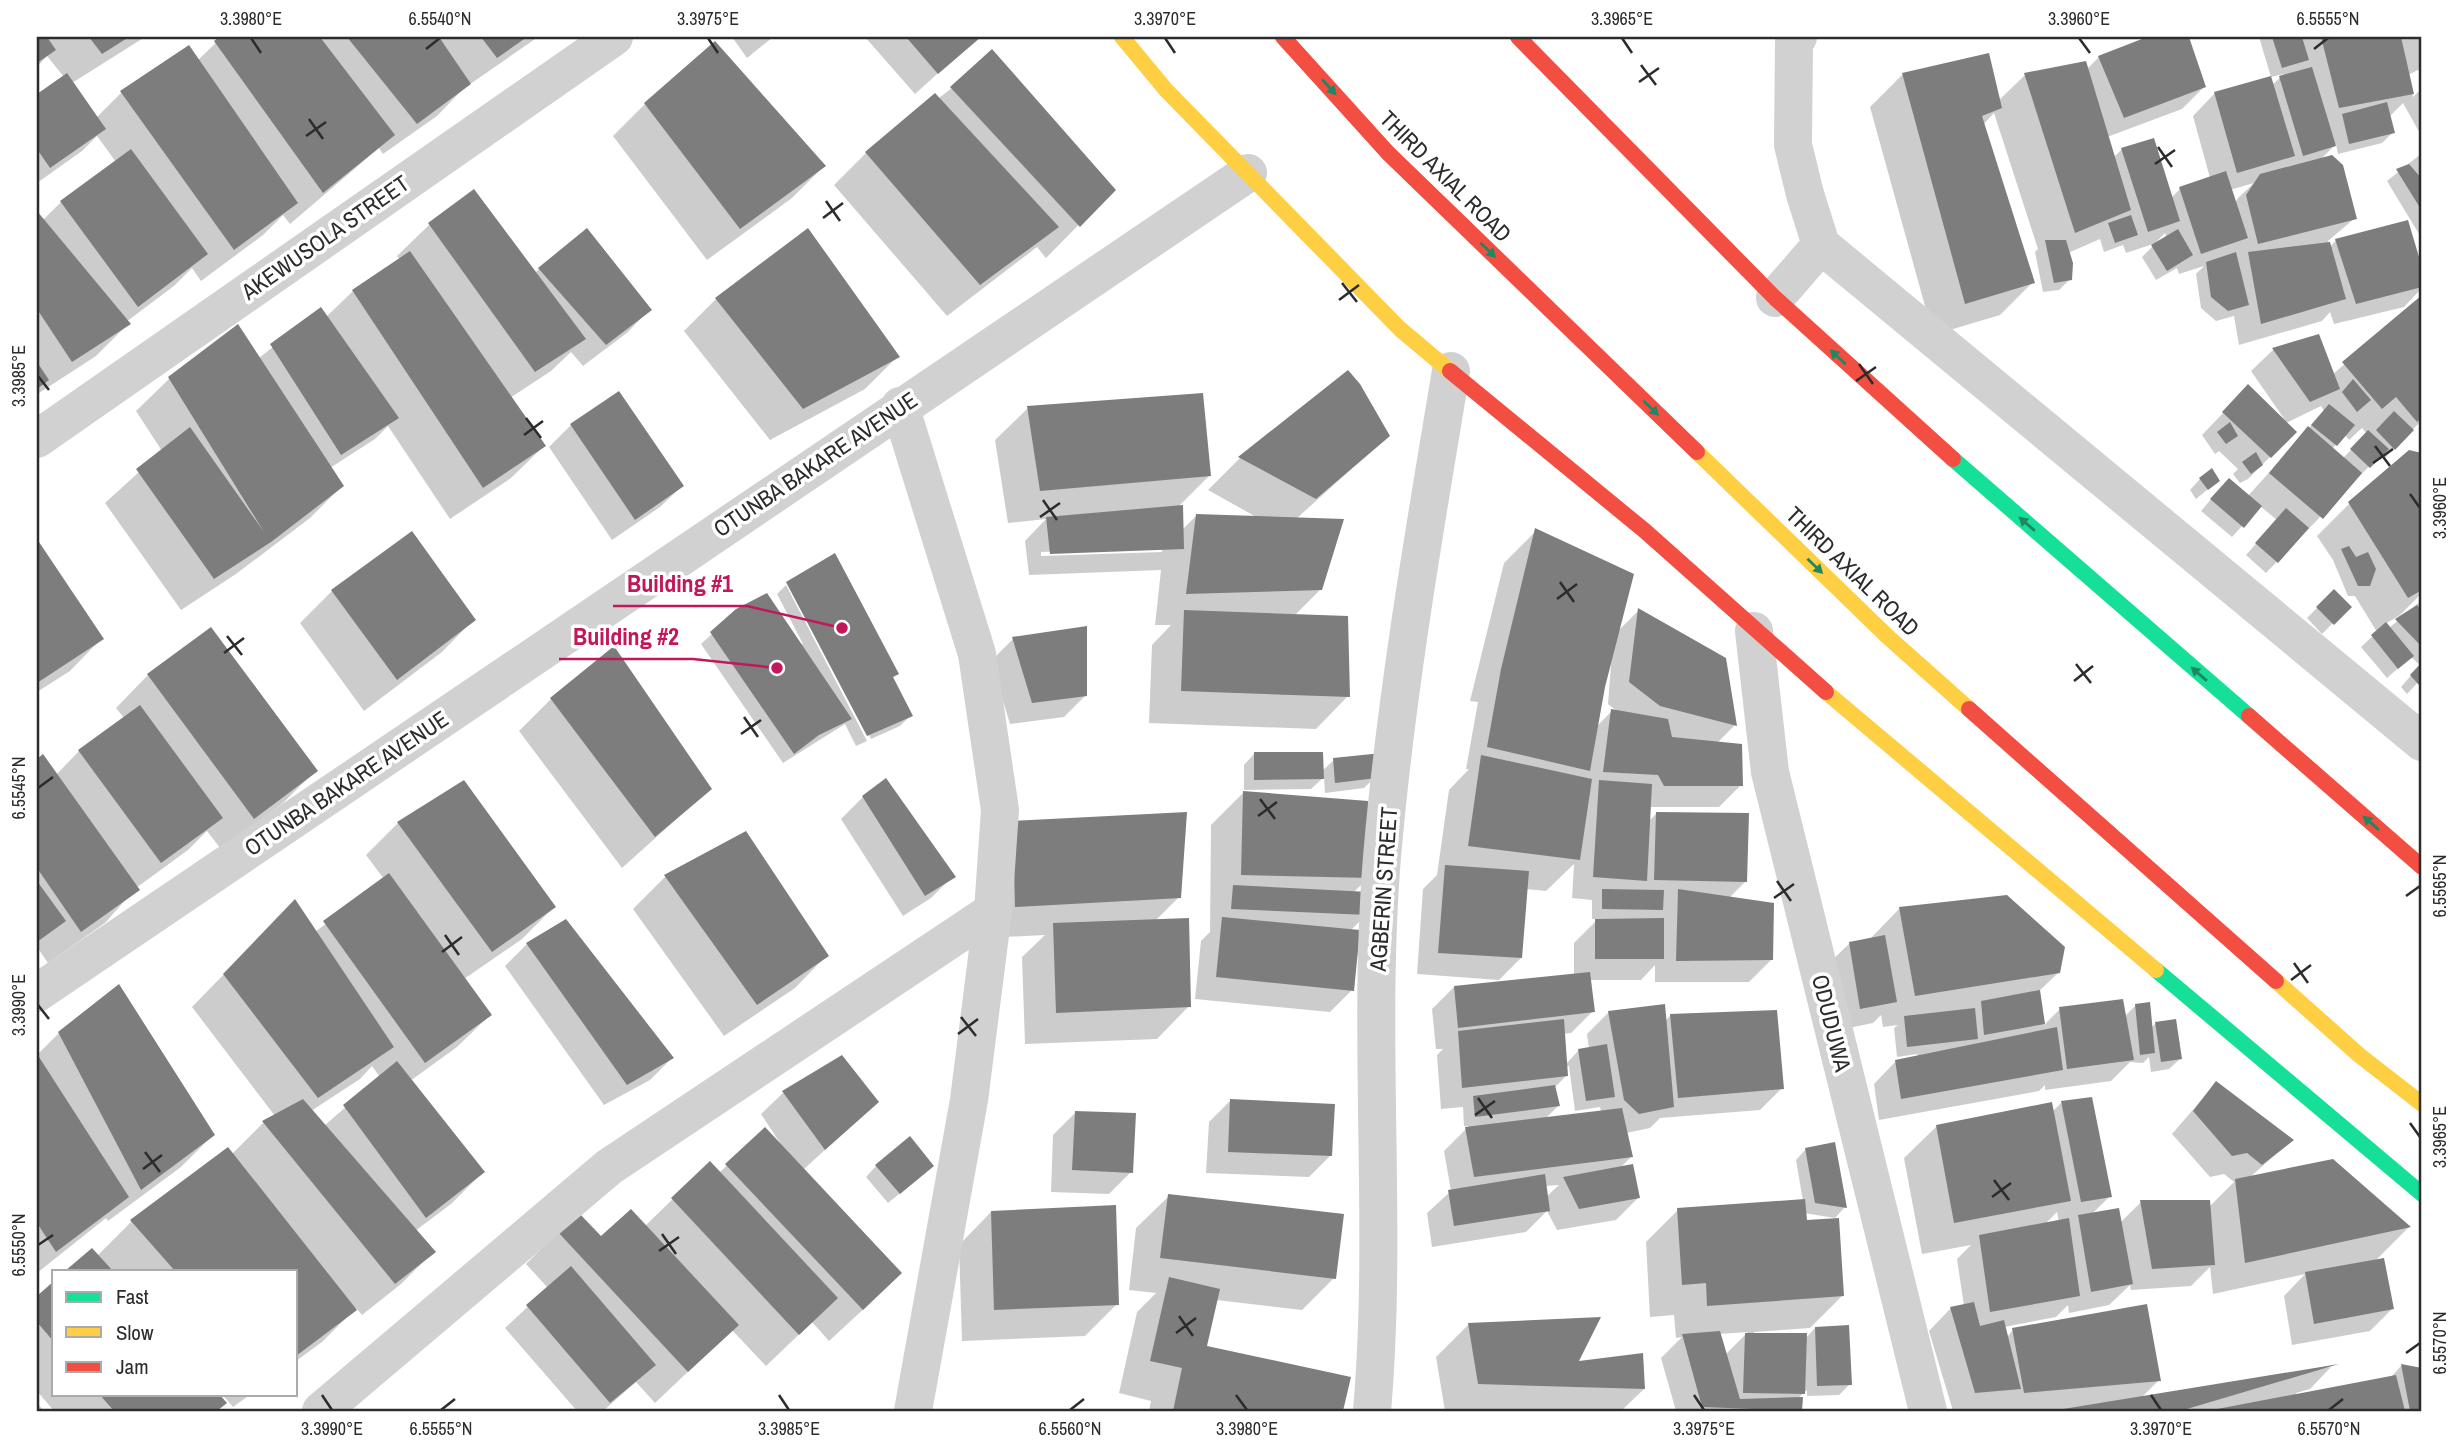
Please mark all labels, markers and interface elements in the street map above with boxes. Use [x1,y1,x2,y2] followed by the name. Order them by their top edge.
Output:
[220,6,282,31] text: 3.3980°E
[409,6,472,31] text: 6.5540°N
[677,6,739,31] text: 3.3975°E
[1134,6,1196,31] text: 3.3970°E
[1591,6,1653,31] text: 3.3965°E
[2048,6,2110,31] text: 3.3960°E
[2297,6,2360,31] text: 6.5555°N
[1321,79,1336,96] one-way arrow
[1373,103,1519,249] street label: THIRD AXIAL ROAD
[234,167,415,307] street label: AKEWUSOLA STREET
[1479,241,1496,257] one-way arrow
[6,345,31,407] text: 3.3985°E
[1830,350,1847,366] one-way arrow
[707,384,923,544] street label: OTUNBA BAKARE AVENUE
[1643,400,1660,417] one-way arrow
[2427,477,2452,539] text: 3.3960°E
[1780,499,1926,643] street label: THIRD AXIAL ROAD
[2019,517,2036,532] one-way arrow
[1806,558,1823,574] one-way arrow
[613,561,747,606] callout: Building #1
[627,567,733,599] text: Building #1
[559,614,693,659] callout: Building #2
[573,620,679,652] text: Building #2
[2190,667,2207,682] one-way arrow
[238,703,454,863] street label: OTUNBA BAKARE AVENUE
[6,757,31,820] text: 6.5545°N
[1362,805,1404,973] street label: AGBERIN STREET
[2362,816,2379,831] one-way arrow
[2427,855,2452,918] text: 6.5565°N
[1805,971,1859,1075] street label: ODUDUWA
[6,974,31,1036] text: 3.3990°E
[2427,1106,2452,1168] text: 3.3965°E
[6,1214,31,1277] text: 6.5550°N
[52,1270,298,1396] legend
[116,1282,149,1311] text: Fast
[2427,1312,2452,1375] text: 6.5570°N
[116,1318,154,1347] text: Slow
[116,1352,149,1381] text: Jam
[301,1416,363,1441] text: 3.3990°E
[410,1416,473,1441] text: 6.5555°N
[758,1416,820,1441] text: 3.3985°E
[1039,1416,1102,1441] text: 6.5560°N
[1216,1416,1278,1441] text: 3.3980°E
[1673,1416,1735,1441] text: 3.3975°E
[2130,1416,2192,1441] text: 3.3970°E
[2298,1416,2361,1441] text: 6.5570°N

